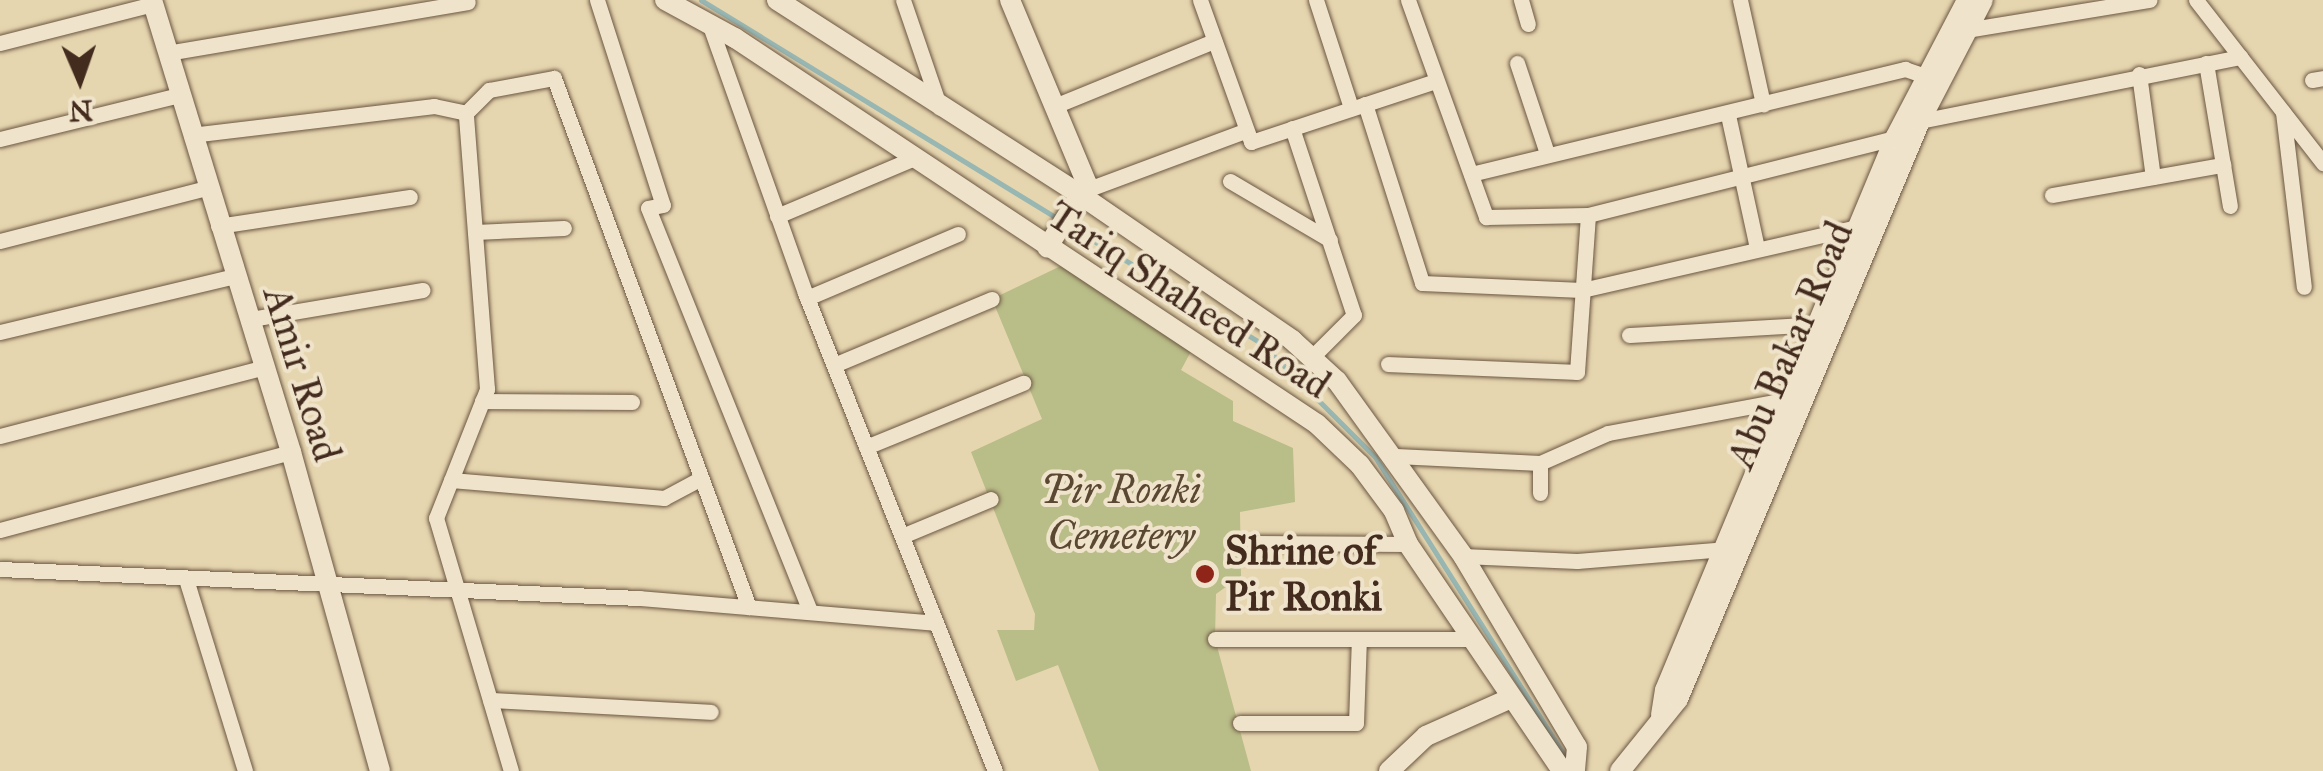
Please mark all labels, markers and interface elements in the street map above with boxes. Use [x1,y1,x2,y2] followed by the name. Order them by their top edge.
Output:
[30,30,130,130] north arrow
[69,93,94,128] text: N
[1039,191,1339,409] street label: Tariq Shaheed Road
[1716,214,1864,476] street label: Abu Bakar Road
[253,281,351,467] street label: Amir Road
[1041,466,1201,560] park label: Pir Ronki Cemetery
[1225,527,1382,621] place label: Shrine of Pir Ronki
[1194,563,1216,585] marker: Shrine of Pir Ronki

